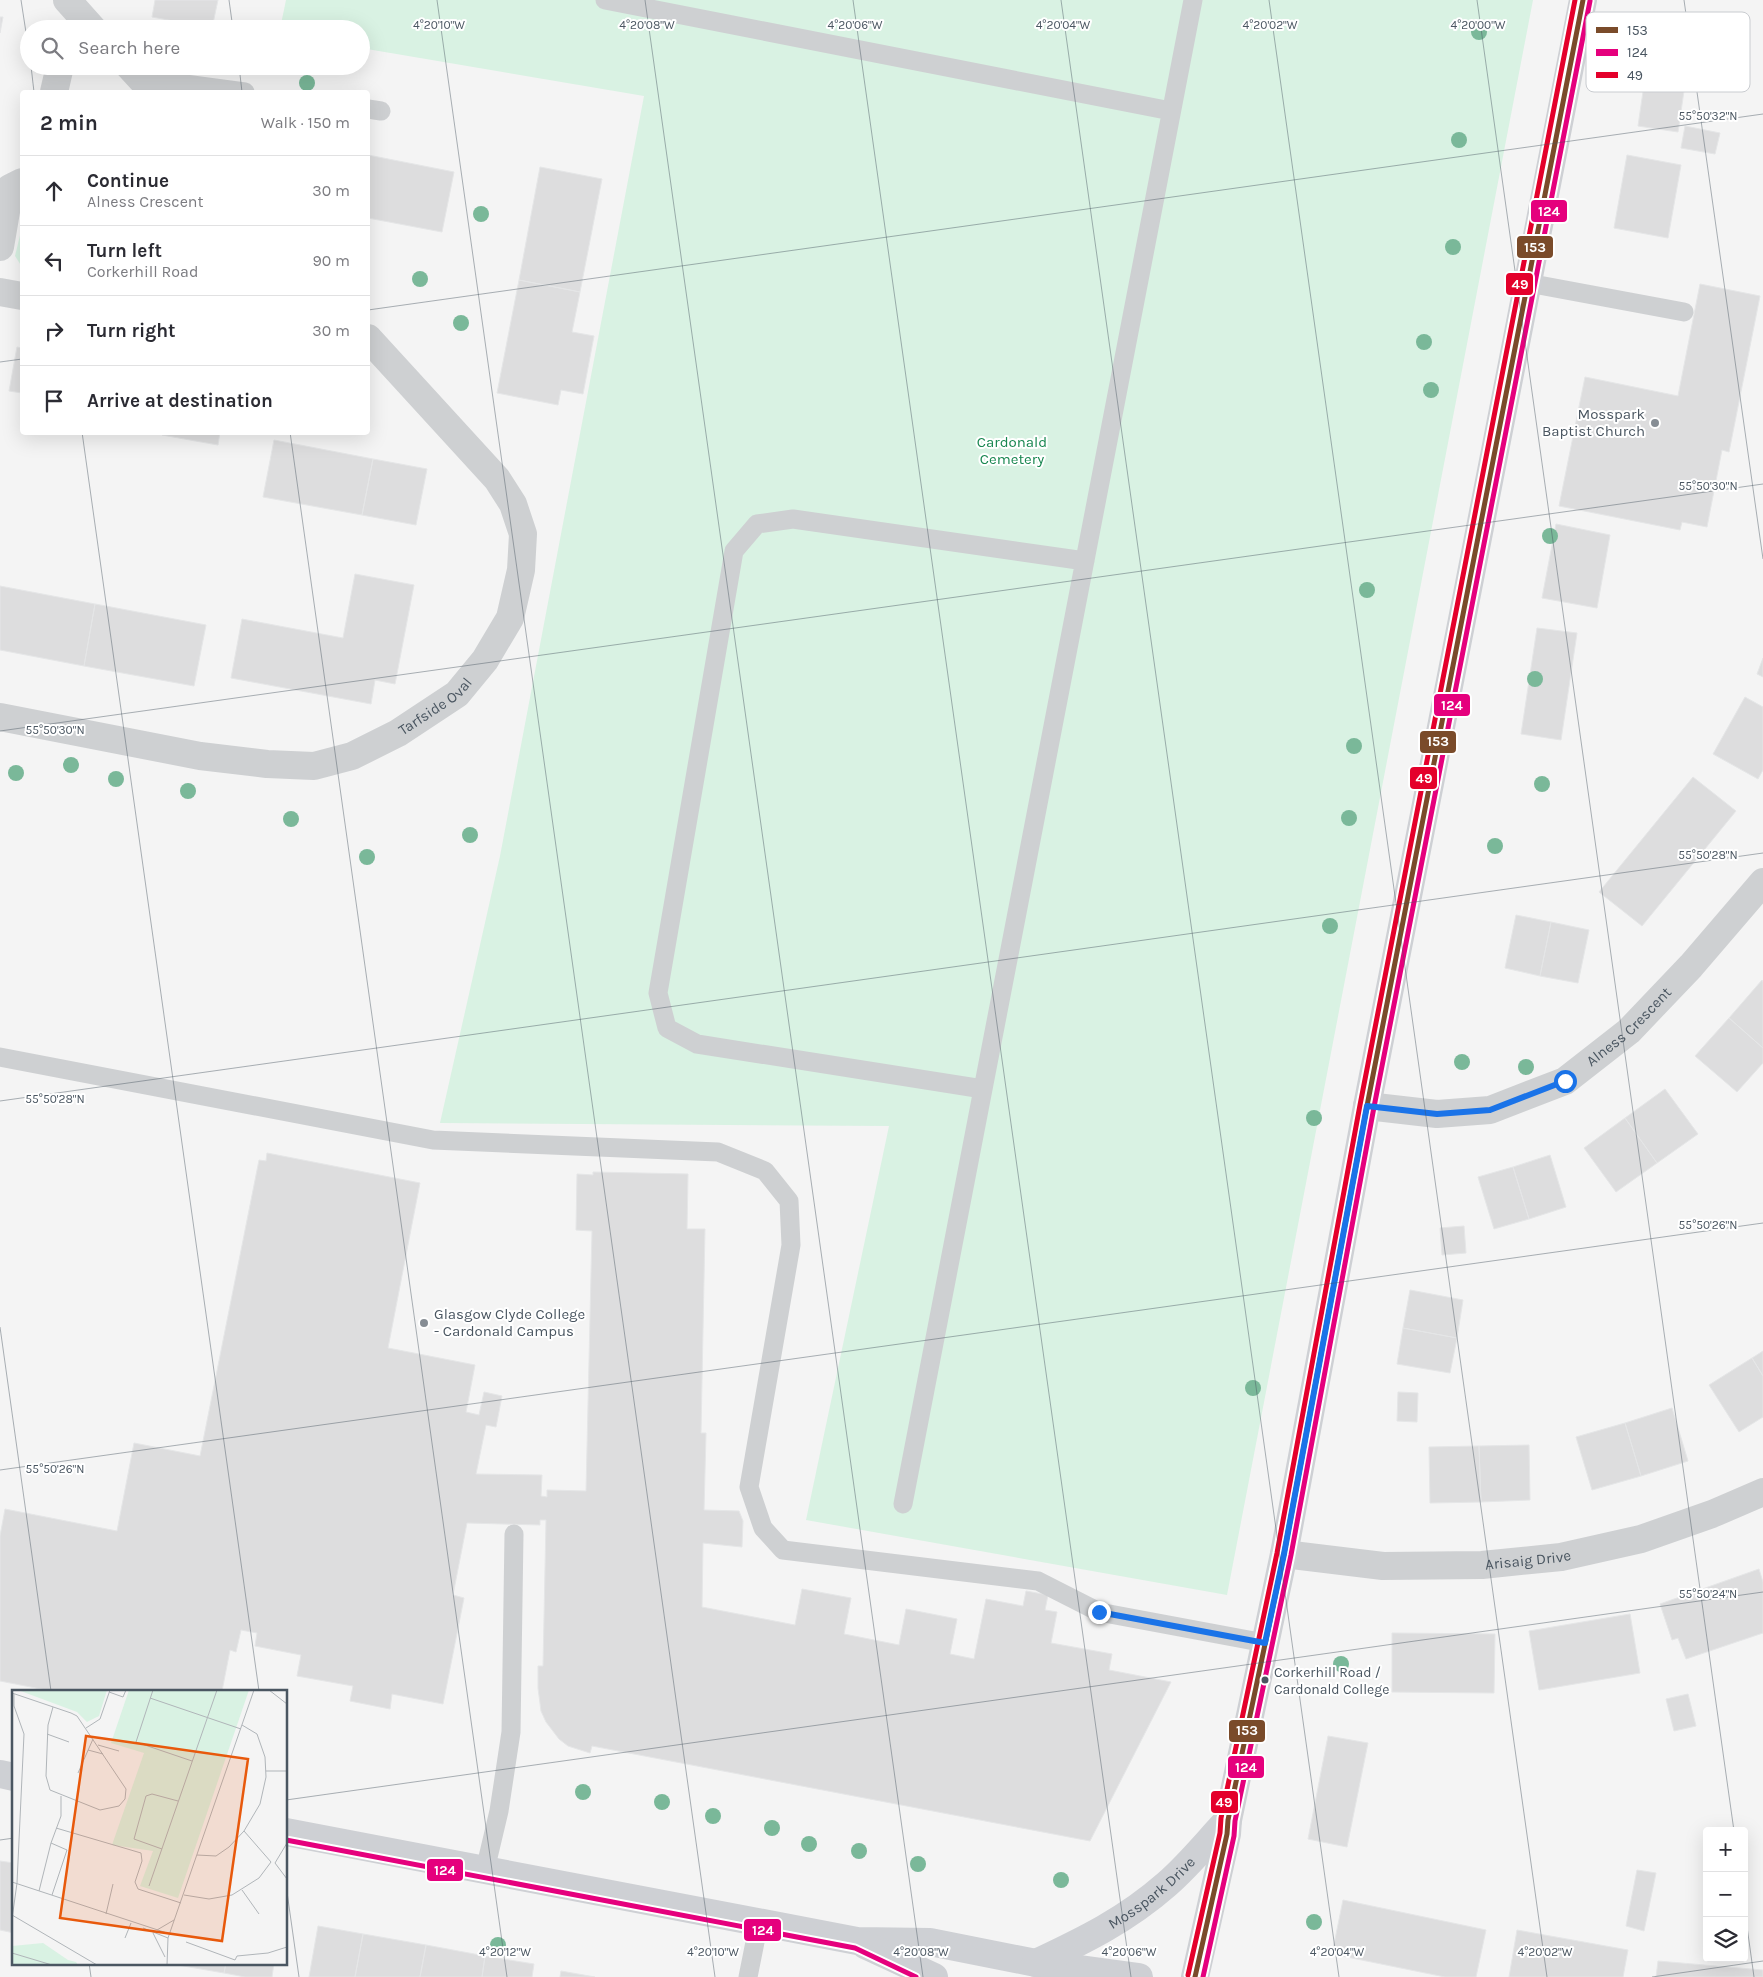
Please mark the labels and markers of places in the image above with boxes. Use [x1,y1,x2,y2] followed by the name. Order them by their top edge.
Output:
[1542,405,1645,440] place label: Mosspark Baptist Church
[1649,417,1661,429] marker: Mosspark Baptist Church
[434,1305,585,1340] place label: Glasgow Clyde College - Cardonald Campus
[418,1317,430,1329] marker: Glasgow Clyde College - Cardonald Campus
[1274,1664,1389,1698] place label: Corkerhill Road / Cardonald College
[1260,1675,1270,1685] marker: Corkerhill Road / Cardonald College

